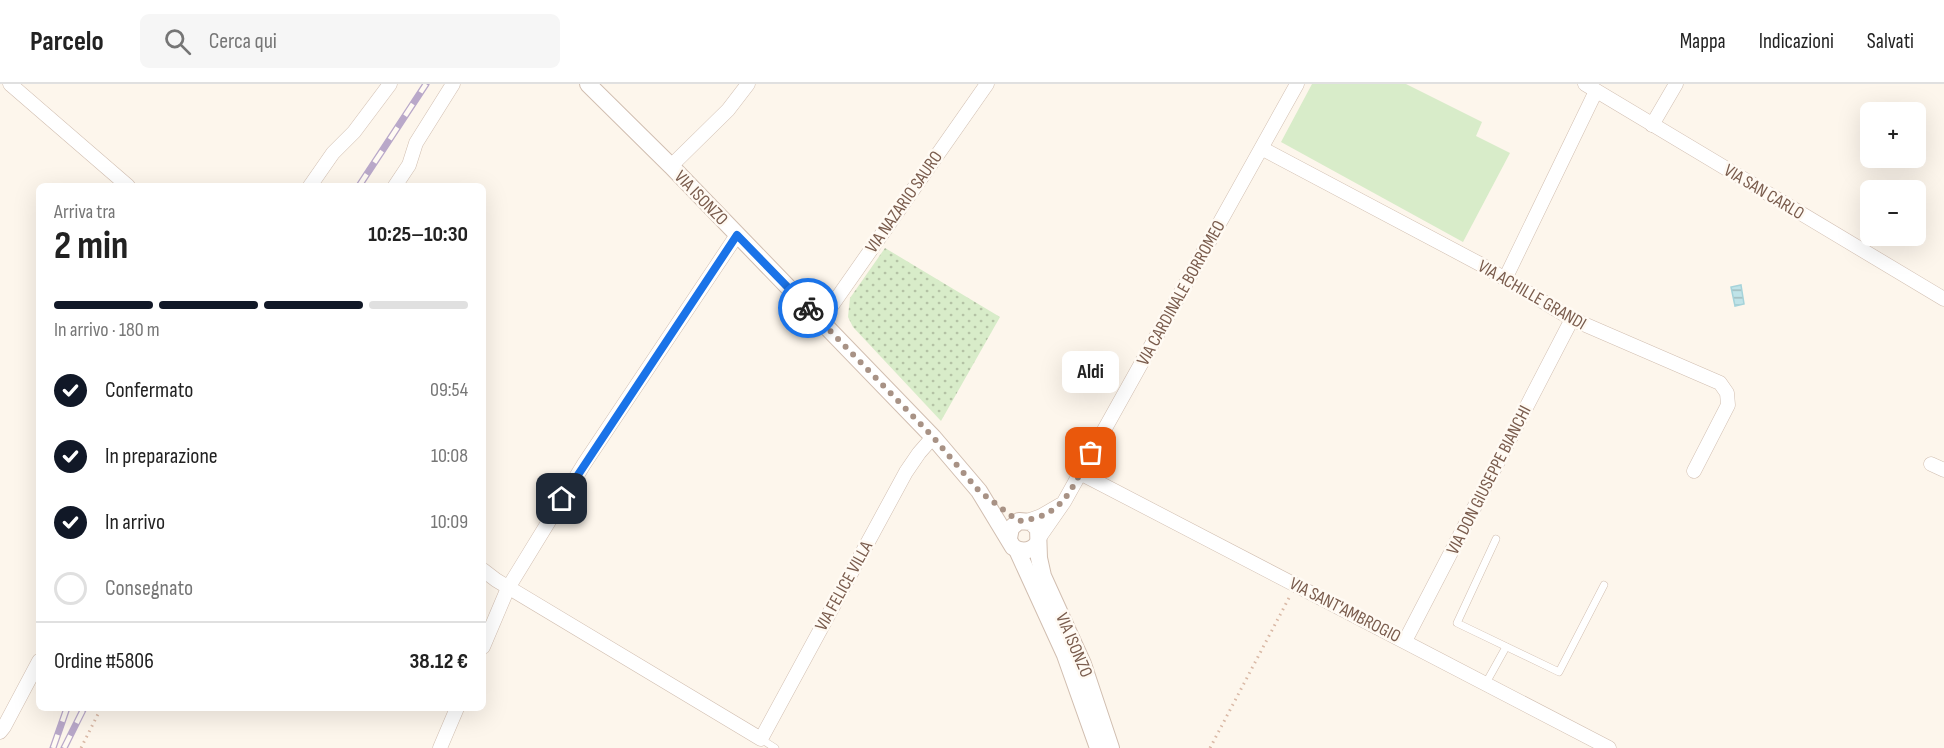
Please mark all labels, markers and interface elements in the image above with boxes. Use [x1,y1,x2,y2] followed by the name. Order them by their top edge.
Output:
[140,14,560,68] search box
[30,25,104,58] text: Parcelo
[161,25,194,58] icon: search
[209,28,277,55] text: Cerca qui
[1680,29,1726,54] text: Mappa
[1759,29,1834,54] text: Indicazioni
[1867,29,1914,54] text: Salvati
[1860,102,1926,246] map controls
[1860,102,1926,168] button: +
[861,147,947,257] street label: VIA NAZARIO SAURO
[1720,160,1808,224] street label: VIA SAN CARLO
[670,166,732,230] street label: VIA ISONZO
[1860,180,1926,246] button: −
[54,200,116,224] text: Arriva tra
[1132,217,1230,369] street label: VIA CARDINALE BORROMEO
[368,221,468,248] text: 10:25–10:30
[54,223,128,270] text: 2 min
[1474,256,1590,334] street label: VIA ACHILLE GRANDI
[778,278,838,338] courier
[792,292,825,325] icon: bike
[54,318,160,342] text: In arrivo · 180 m
[1062,351,1120,393] callout: Aldi
[1077,360,1104,384] text: Aldi
[54,374,87,407] icon: check
[105,377,193,404] text: Confermato
[430,378,468,402] text: 09:54
[1442,402,1536,558] street label: VIA DON GIUSEPPE BIANCHI
[1065,427,1116,478] pin
[1074,436,1107,469] icon: bag
[54,440,87,473] icon: check
[105,443,218,470] text: In preparazione
[431,444,468,468] text: 10:08
[536,473,587,524] pin
[545,482,578,515] icon: home
[54,506,87,539] icon: check
[105,509,165,536] text: In arrivo
[431,510,468,534] text: 10:09
[811,537,877,634] street label: VIA FELICE VILLA
[1286,573,1404,647] street label: VIA SANT'AMBROGIO
[105,575,193,602] text: Consegnato
[1051,610,1097,680] street label: VIA ISONZO
[54,648,154,675] text: Ordine #5806
[409,648,468,675] text: 38.12 €

